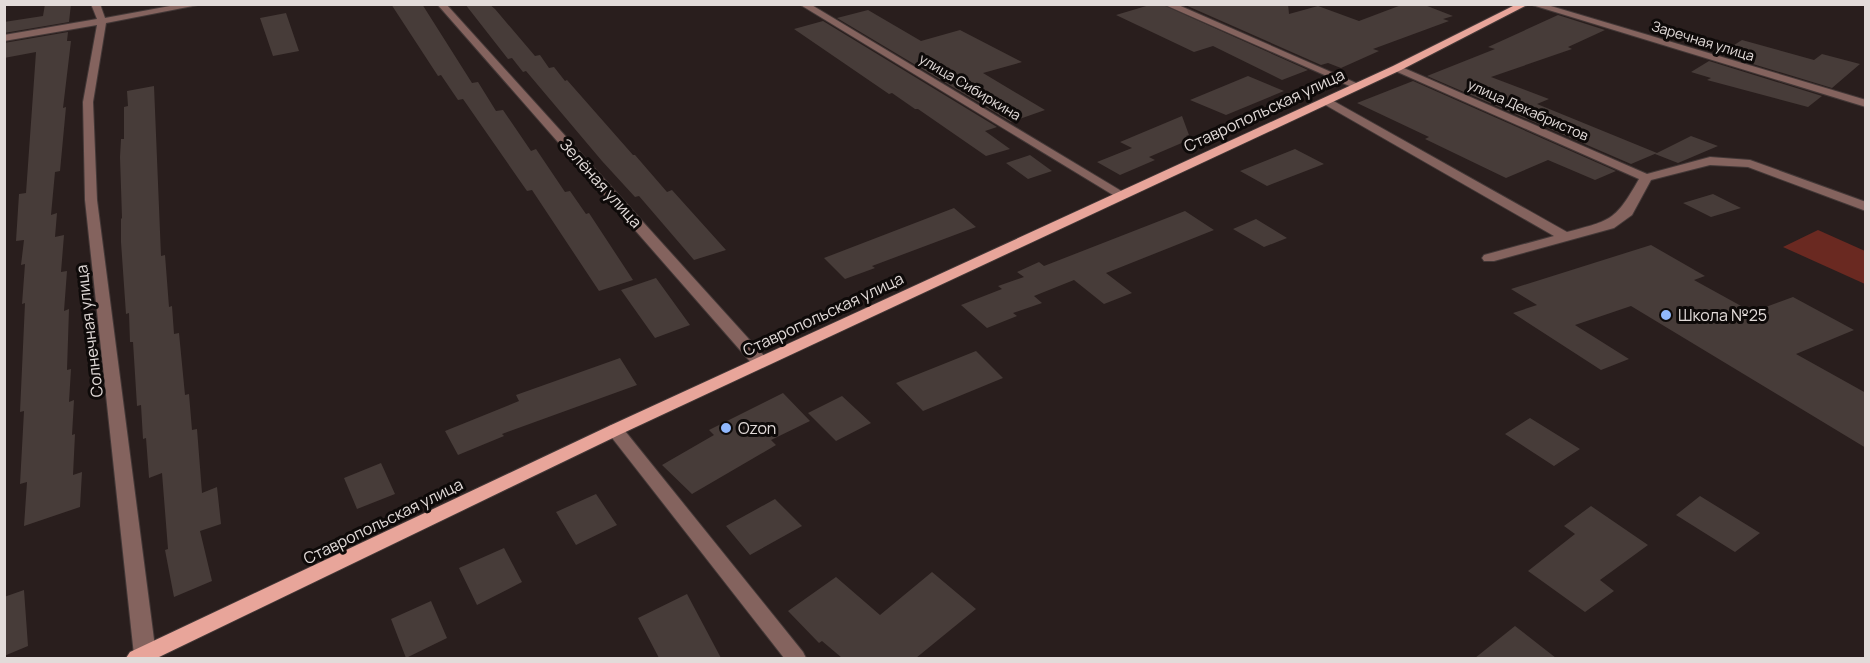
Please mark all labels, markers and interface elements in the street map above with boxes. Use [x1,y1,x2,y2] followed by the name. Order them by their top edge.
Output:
[1650,16,1757,65] street label: Заречная улица
[916,49,1025,125] street label: улица Сибиркина
[1180,63,1348,157] street label: Ставропольская улица
[1465,74,1592,145] street label: улица Декабристов
[555,134,647,232] street label: Зелёная улица
[70,264,108,398] street label: Солнечная улица
[739,267,907,361] street label: Ставропольская улица
[1678,304,1767,326] place label: Школа №25
[1659,308,1673,322] marker: Школа №25
[738,417,776,439] place label: Ozon
[719,421,733,435] marker: Ozon
[300,473,466,569] street label: Ставропольская улица

